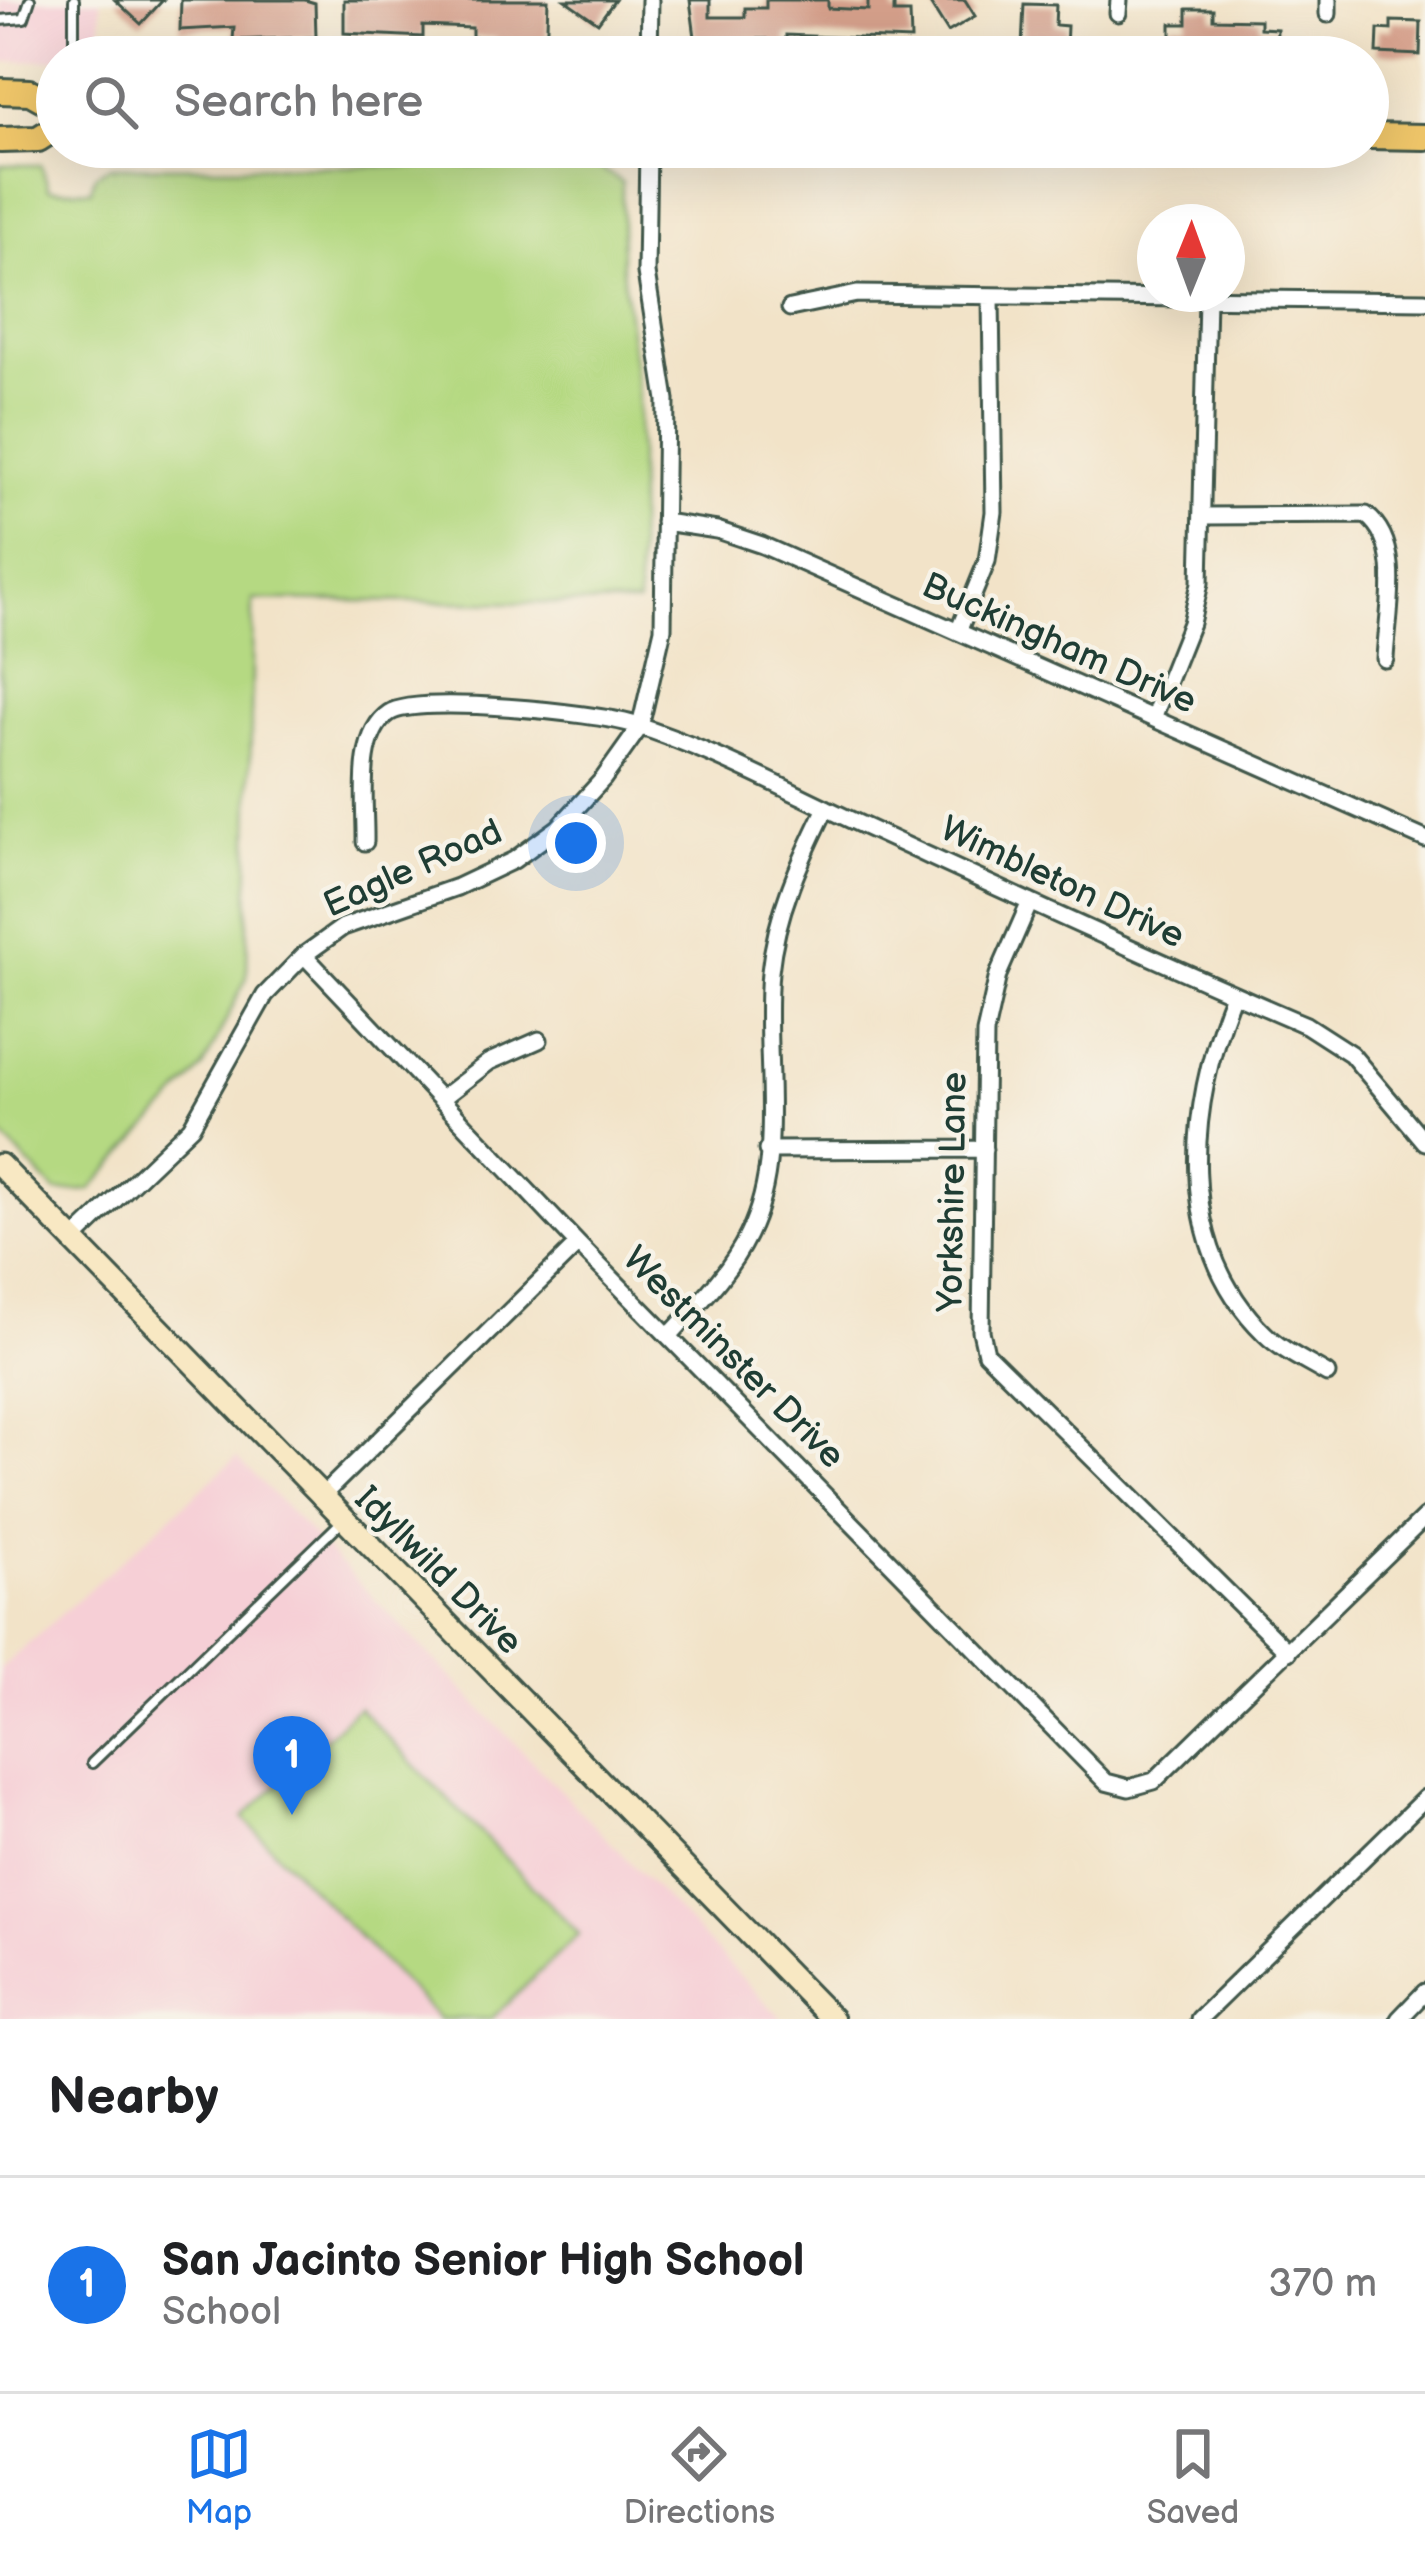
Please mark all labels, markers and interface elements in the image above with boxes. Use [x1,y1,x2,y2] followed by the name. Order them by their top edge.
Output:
[36,36,1389,168] search box
[78,69,144,135] icon: search
[174,75,423,130] text: Search here
[1137,204,1245,312] north arrow
[915,564,1203,724] street label: Buckingham Drive
[933,808,1191,958] street label: Wimbleton Drive
[317,811,509,927] street label: Eagle Road
[546,813,606,873] your location
[929,1072,977,1313] street label: Yorkshire Lane
[613,1238,853,1478] street label: Westminster Drive
[345,1478,531,1664] street label: Idyllwild Drive
[253,1716,331,1815] pin: 1
[48,2067,219,2128] text: Nearby
[162,2234,804,2289] text: San Jacinto Senior High School
[79,2261,95,2308] text: 1
[1268,2261,1377,2308] text: 370 m
[162,2289,281,2336] text: School
[186,2421,252,2533] tab: Map
[623,2421,775,2533] tab: Directions
[1147,2421,1239,2533] tab: Saved

